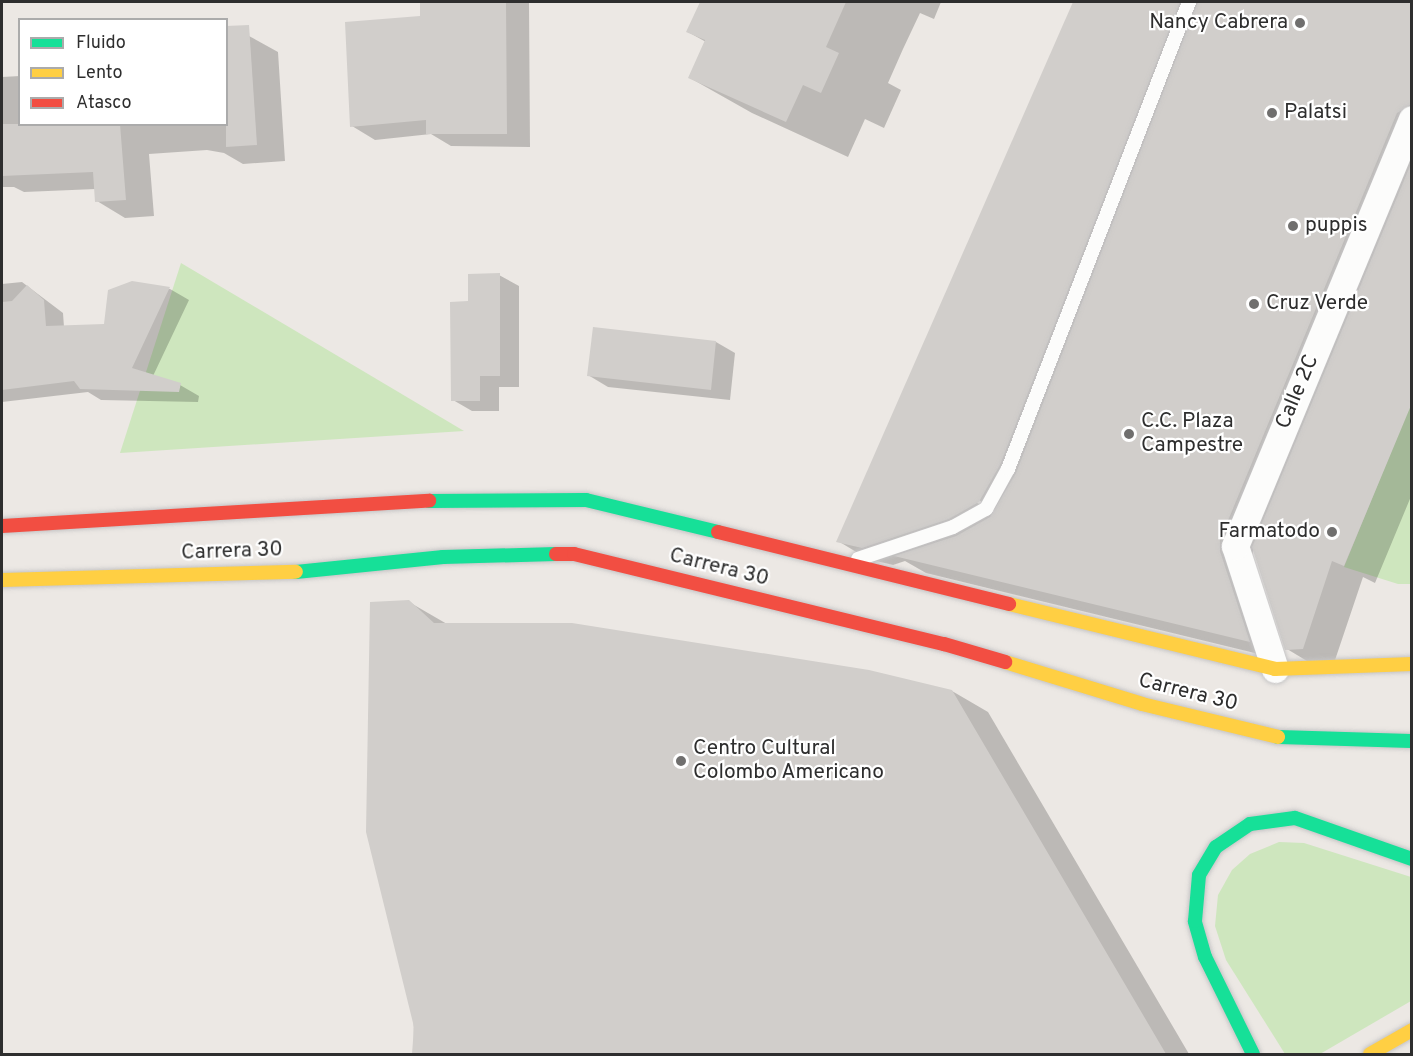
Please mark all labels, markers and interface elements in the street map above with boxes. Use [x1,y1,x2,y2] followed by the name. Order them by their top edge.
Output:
[1149,10,1288,36] place label: Nancy Cabrera
[1293,16,1307,30] marker: Nancy Cabrera
[18,18,228,126] legend
[76,32,126,55] text: Fluido
[76,62,122,85] text: Lento
[76,92,132,115] text: Atasco
[1284,100,1347,126] place label: Palatsi
[1265,106,1279,120] marker: Palatsi
[1305,213,1368,239] place label: puppis
[1286,219,1300,233] marker: puppis
[1266,291,1369,317] place label: Cruz Verde
[1247,297,1261,311] marker: Cruz Verde
[1271,351,1325,433] street label: Calle 2C
[1141,409,1243,459] place label: C.C. Plaza Campestre
[1122,427,1136,441] marker: C.C. Plaza Campestre
[1219,519,1320,545] place label: Farmatodo
[1325,525,1339,539] marker: Farmatodo
[181,538,283,566] street label: Carrera 30
[667,543,771,593] street label: Carrera 30
[1136,668,1240,718] street label: Carrera 30
[693,736,885,786] place label: Centro Cultural Colombo Americano
[674,754,688,768] marker: Centro Cultural Colombo Americano

